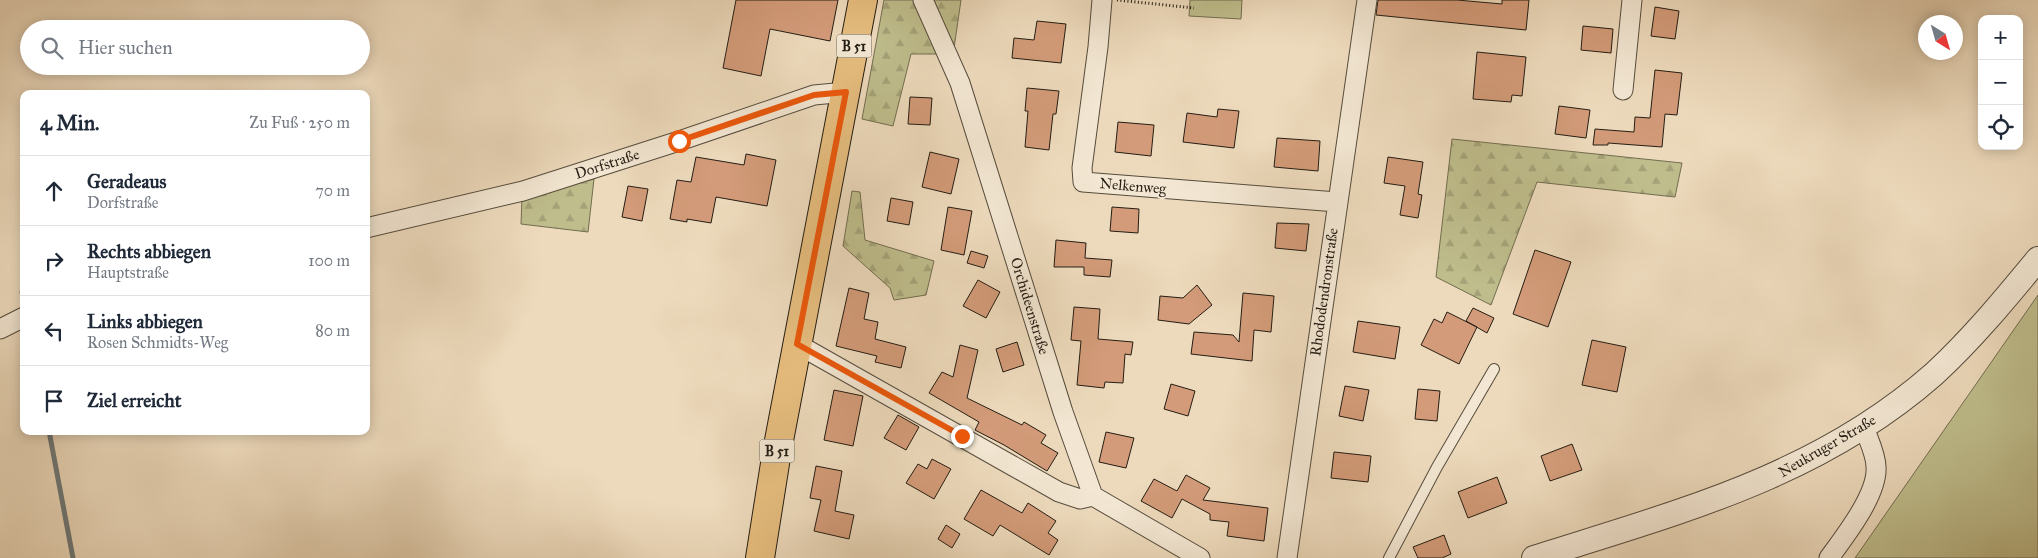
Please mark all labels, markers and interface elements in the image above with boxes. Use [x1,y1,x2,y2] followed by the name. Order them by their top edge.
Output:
[1918,15,1963,60] north arrow
[1978,15,2023,150] map controls
[1978,15,2023,60] button: +
[20,20,370,75] search box
[38,34,66,62] icon: search
[836,34,872,58] road number: B 51
[78,36,172,59] text: Hier suchen
[1978,60,2023,105] button: −
[1978,105,2023,150] button: locate
[40,110,99,136] text: 4 Min.
[249,113,350,132] text: Zu Fuß · 250 m
[668,130,691,153] route start
[572,145,642,183] street label: Dorfstraße
[87,170,166,193] text: Geradeaus
[1099,174,1168,198] street label: Nelkenweg
[40,177,68,205] icon: ahead
[315,181,350,200] text: 70 m
[87,193,158,212] text: Dorfstraße
[1306,227,1342,357] street label: Rhododendronstraße
[87,240,211,263] text: Rechts abbiegen
[40,247,68,275] icon: right
[308,251,350,270] text: 100 m
[1007,255,1053,357] street label: Orchideenstraße
[87,263,169,282] text: Hauptstraße
[87,310,203,333] text: Links abbiegen
[40,317,68,345] icon: left
[315,321,350,340] text: 80 m
[87,333,228,352] text: Rosen Schmidts-Weg
[40,387,68,415] icon: arrive
[87,389,181,412] text: Ziel erreicht
[1775,411,1879,481] street label: Neukruger Straße
[951,425,974,448] route end
[760,440,794,462] road number: B 51

